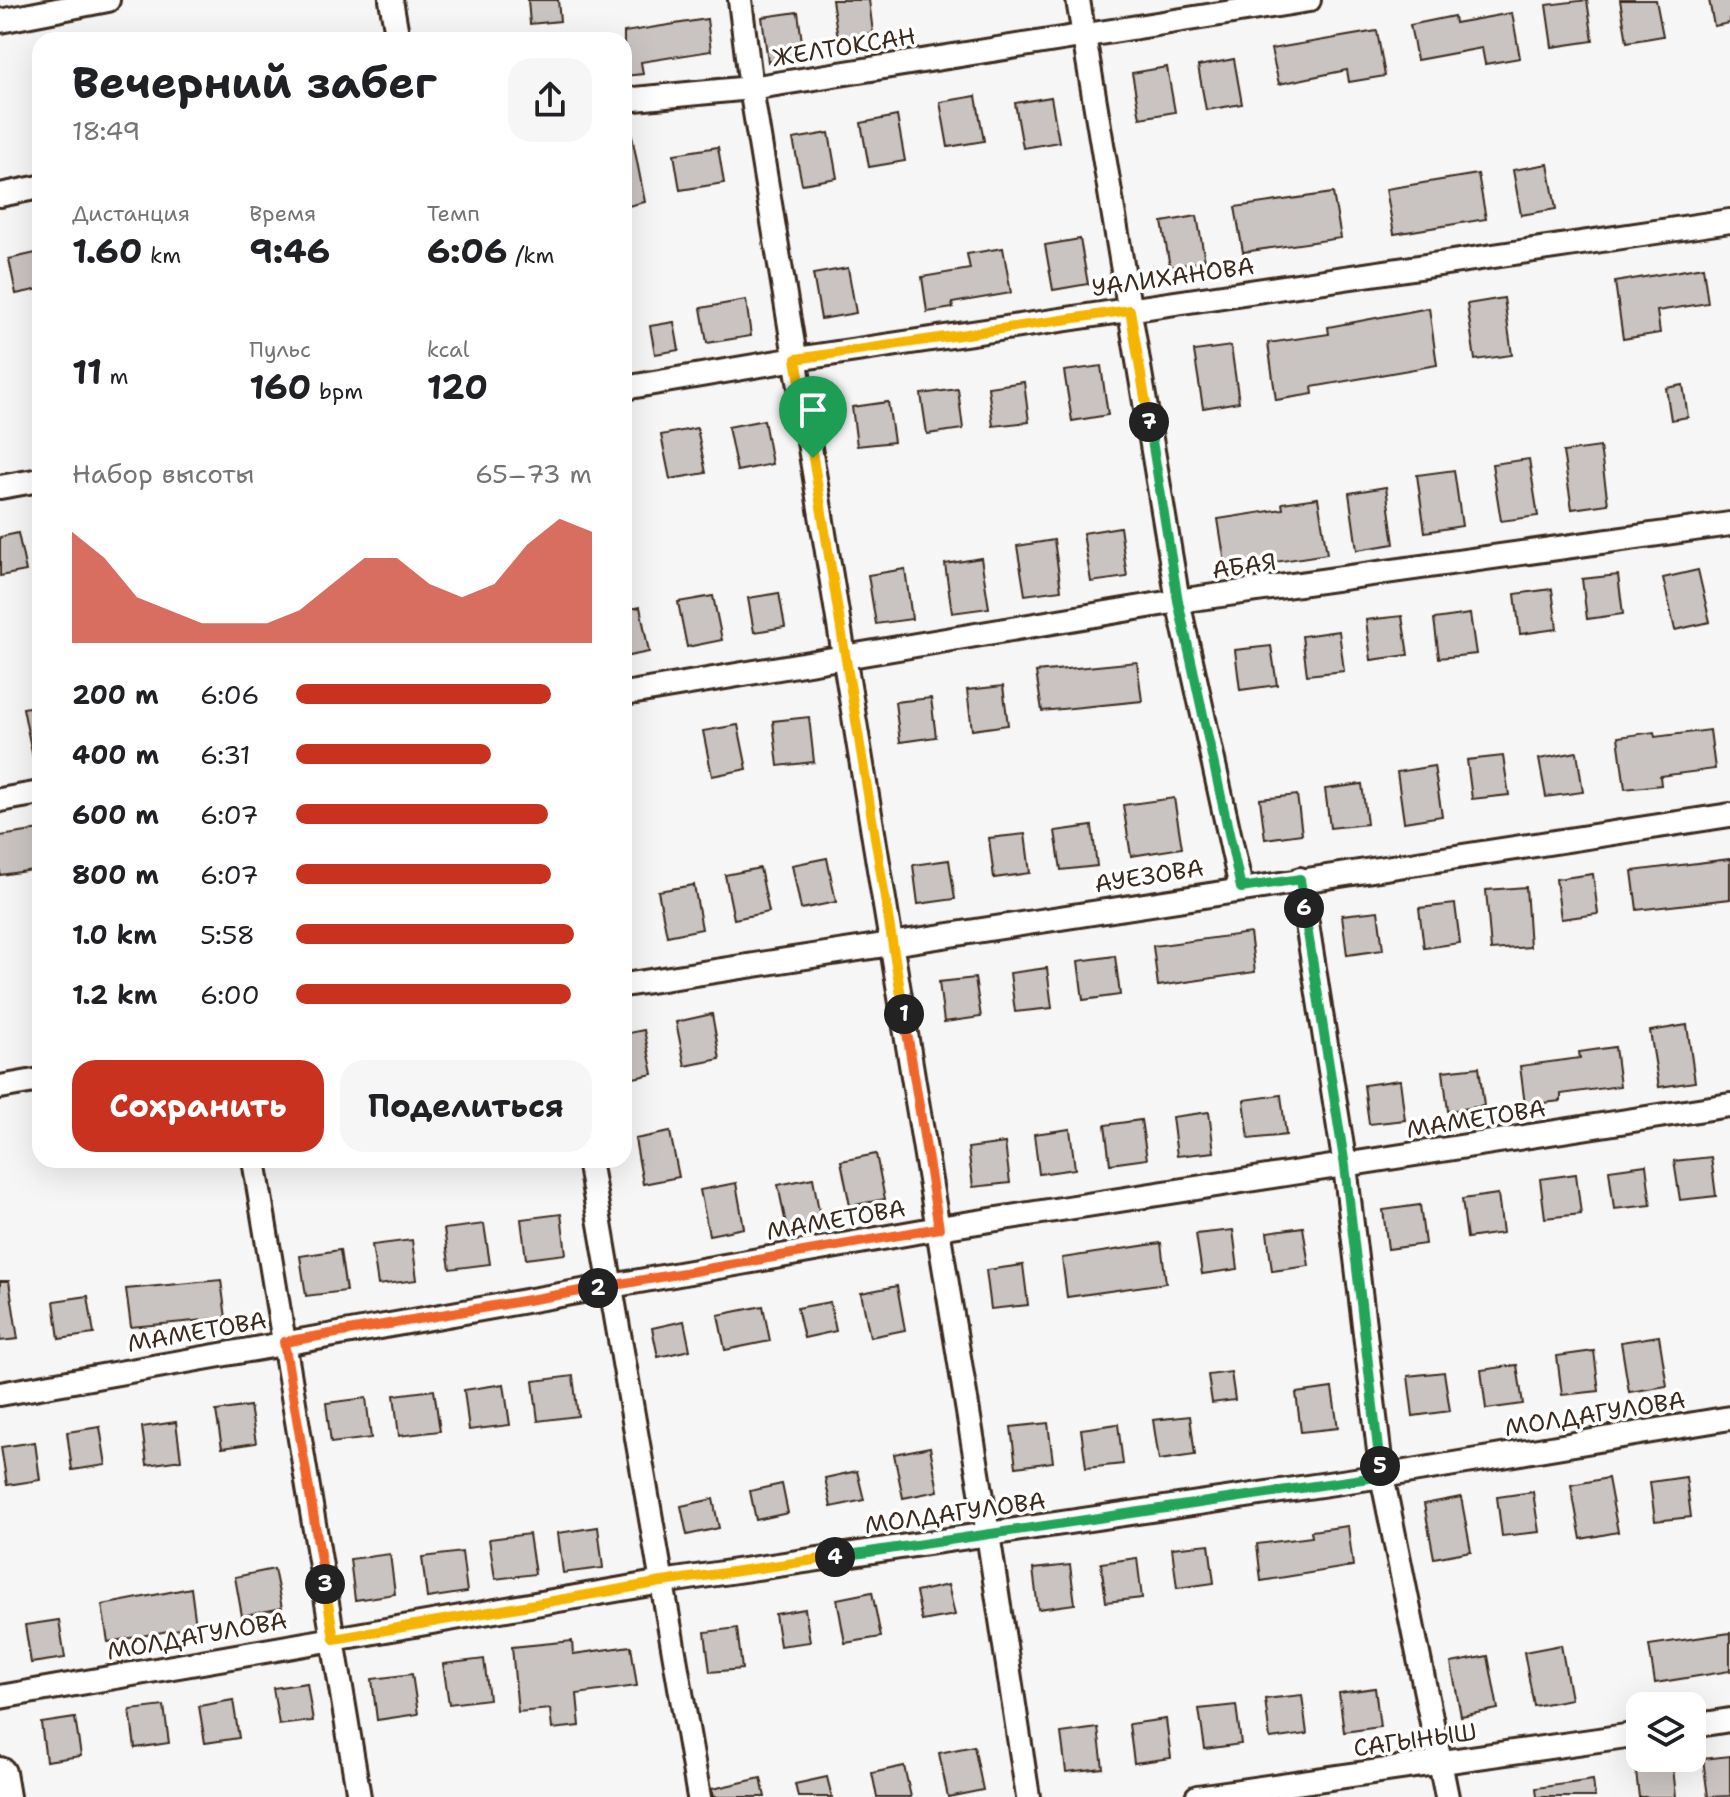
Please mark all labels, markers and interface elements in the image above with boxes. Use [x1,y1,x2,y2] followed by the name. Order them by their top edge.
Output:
[770,20,918,74] street label: ЖЕЛТОКСАН
[72,53,437,112] text: Вечерний забег
[508,58,592,142] button: share
[72,113,140,148] text: 18:49
[72,199,190,228] text: Дистанция
[249,199,316,228] text: Время
[427,199,480,228] text: Темп
[72,228,142,274] text: 1.60
[249,228,330,274] text: 9:46
[427,228,508,274] text: 6:06
[142,241,181,270] text: km
[508,241,554,270] text: /km
[1090,250,1256,304] street label: УАЛИХАНОВА
[249,335,311,364] text: Пульс
[427,335,469,364] text: kcal
[72,349,102,395] text: 11
[102,362,129,391] text: m
[249,364,311,410] text: 160
[427,364,488,410] text: 120
[779,376,847,458] pin
[311,377,363,406] text: bpm
[791,388,835,432] icon: arrive
[1129,402,1169,442] pin: 7
[1141,407,1157,436] text: 7
[72,456,254,491] text: Набор высоты
[475,456,592,491] text: 65–73 m
[1210,546,1278,586] street label: АБАЯ
[72,677,159,712] text: 200 m
[200,677,259,712] text: 6:06
[72,737,159,772] text: 400 m
[200,737,251,772] text: 6:31
[72,797,159,832] text: 600 m
[200,797,259,832] text: 6:07
[1092,852,1206,900] street label: АУЕЗОВА
[72,857,159,892] text: 800 m
[200,857,259,892] text: 6:07
[1284,888,1324,928] pin: 6
[1296,893,1312,922] text: 6
[72,917,157,952] text: 1.0 km
[200,917,255,952] text: 5:58
[72,977,157,1012] text: 1.2 km
[200,977,260,1012] text: 6:00
[884,994,924,1034] pin: 1
[899,999,909,1028] text: 1
[72,1060,324,1152] button: Сохранить
[340,1060,592,1152] button: Поделиться
[1404,1092,1548,1146] street label: МАМЕТОВА
[764,1192,908,1248] street label: МАМЕТОВА
[578,1268,618,1308] pin: 2
[590,1273,606,1302] text: 2
[125,1304,269,1360] street label: МАМЕТОВА
[1502,1384,1688,1444] street label: МОЛДАГУЛОВА
[1360,1446,1400,1486] pin: 5
[1373,1451,1387,1480] text: 5
[862,1484,1048,1542] street label: МОЛДАГУЛОВА
[815,1537,855,1577] pin: 4
[827,1542,843,1571] text: 4
[305,1564,345,1604] pin: 3
[317,1569,333,1598] text: 3
[104,1604,290,1668] street label: МОЛДАГУЛОВА
[1626,1692,1706,1772] map controls
[1626,1692,1706,1772] button: layers
[1351,1716,1479,1764] street label: САГЫНЫШ

